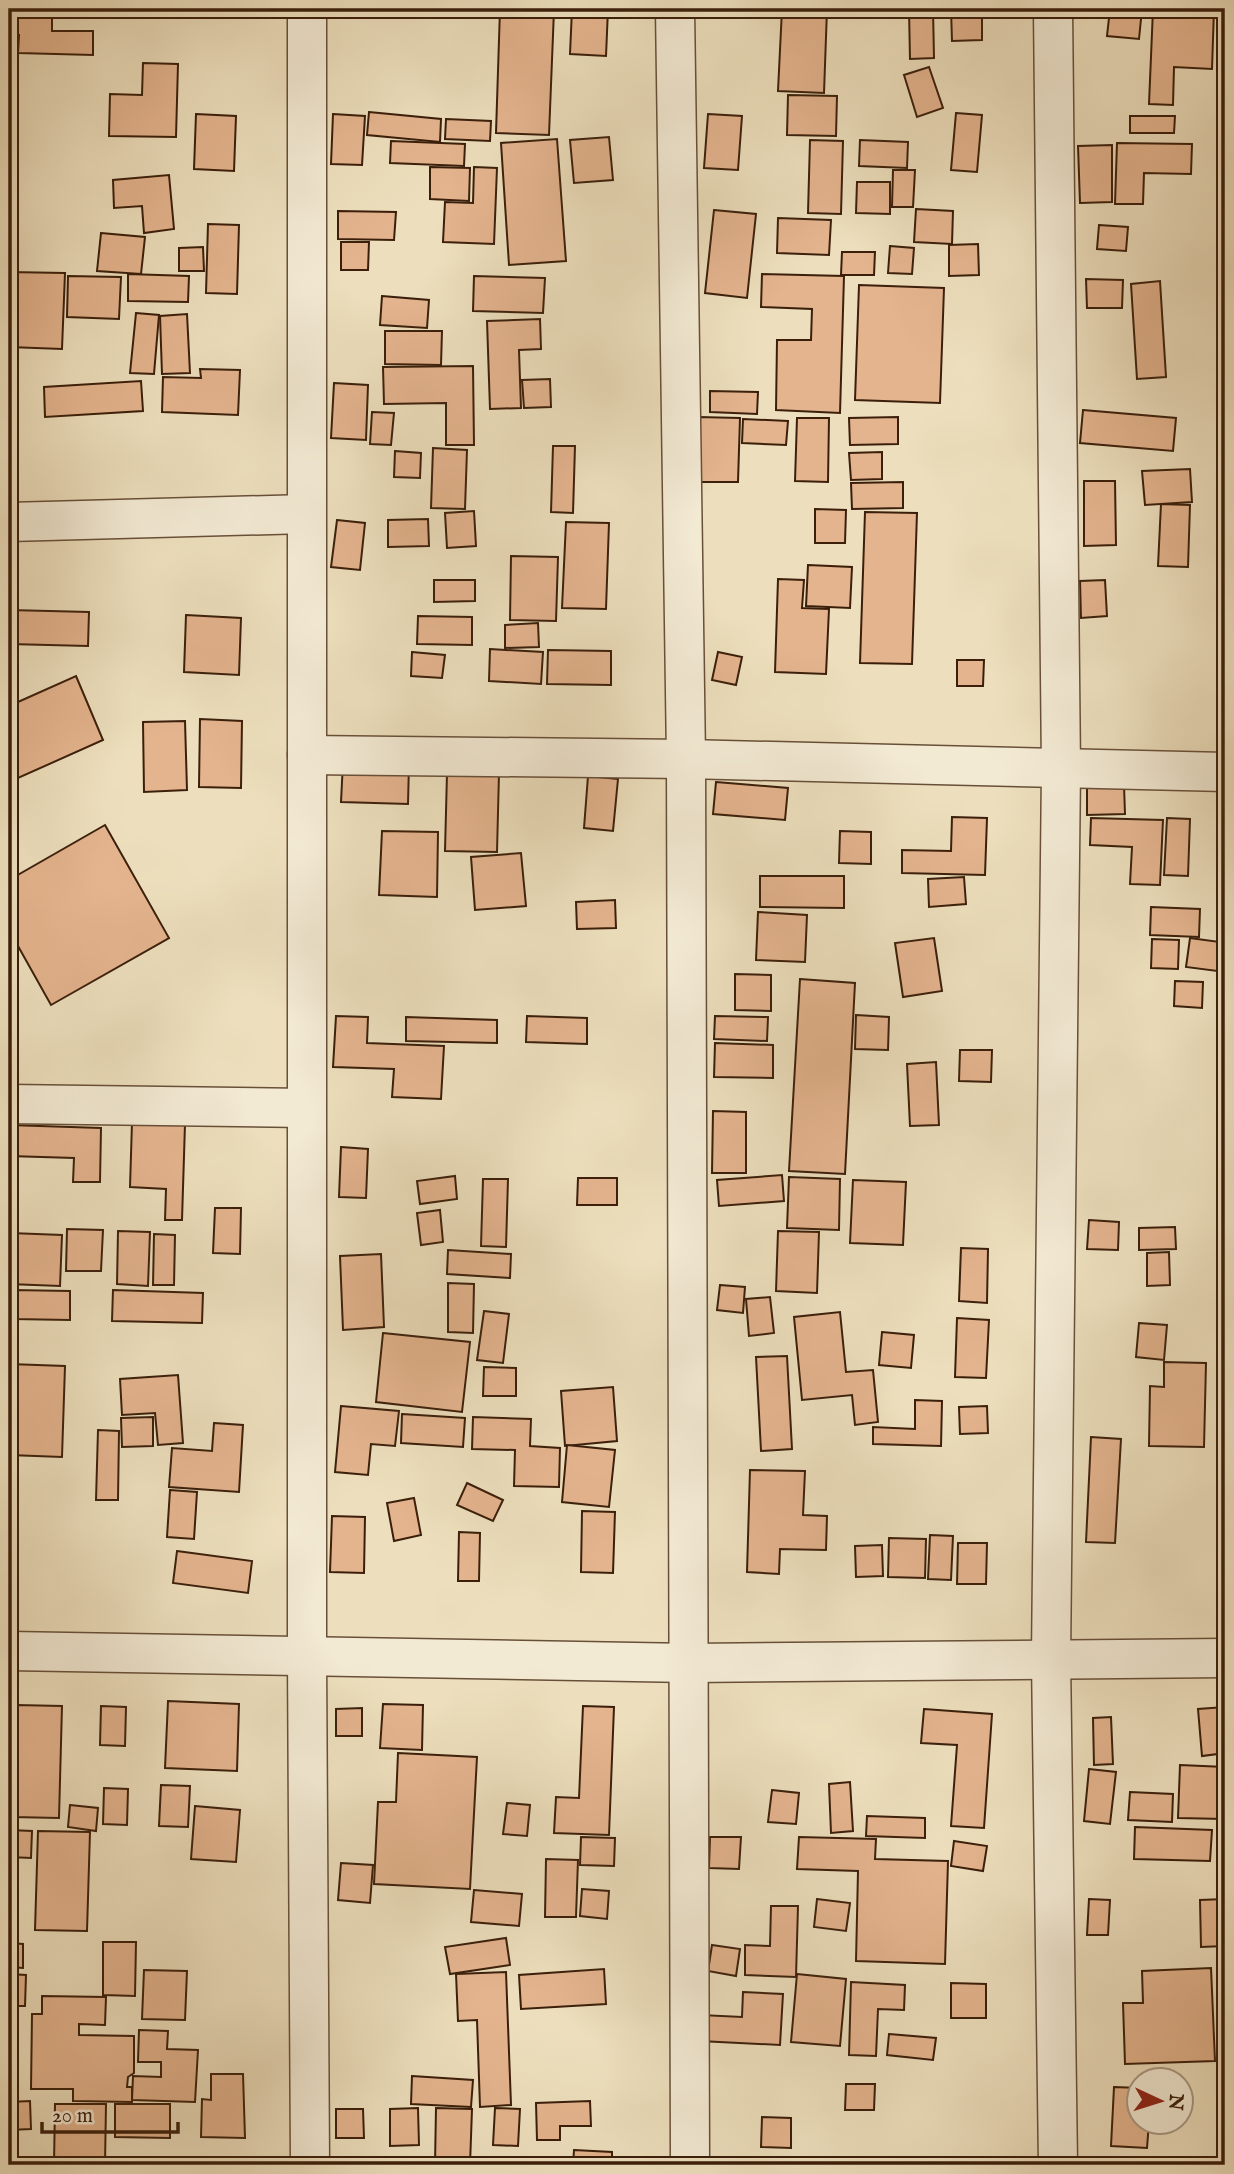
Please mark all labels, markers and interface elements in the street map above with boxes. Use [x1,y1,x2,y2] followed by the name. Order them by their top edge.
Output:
[1126,2066,1196,2136] north arrow
[42,2090,178,2134] scale bar
[1162,2092,1188,2112] text: N
[52,2103,93,2130] text: 20 m

